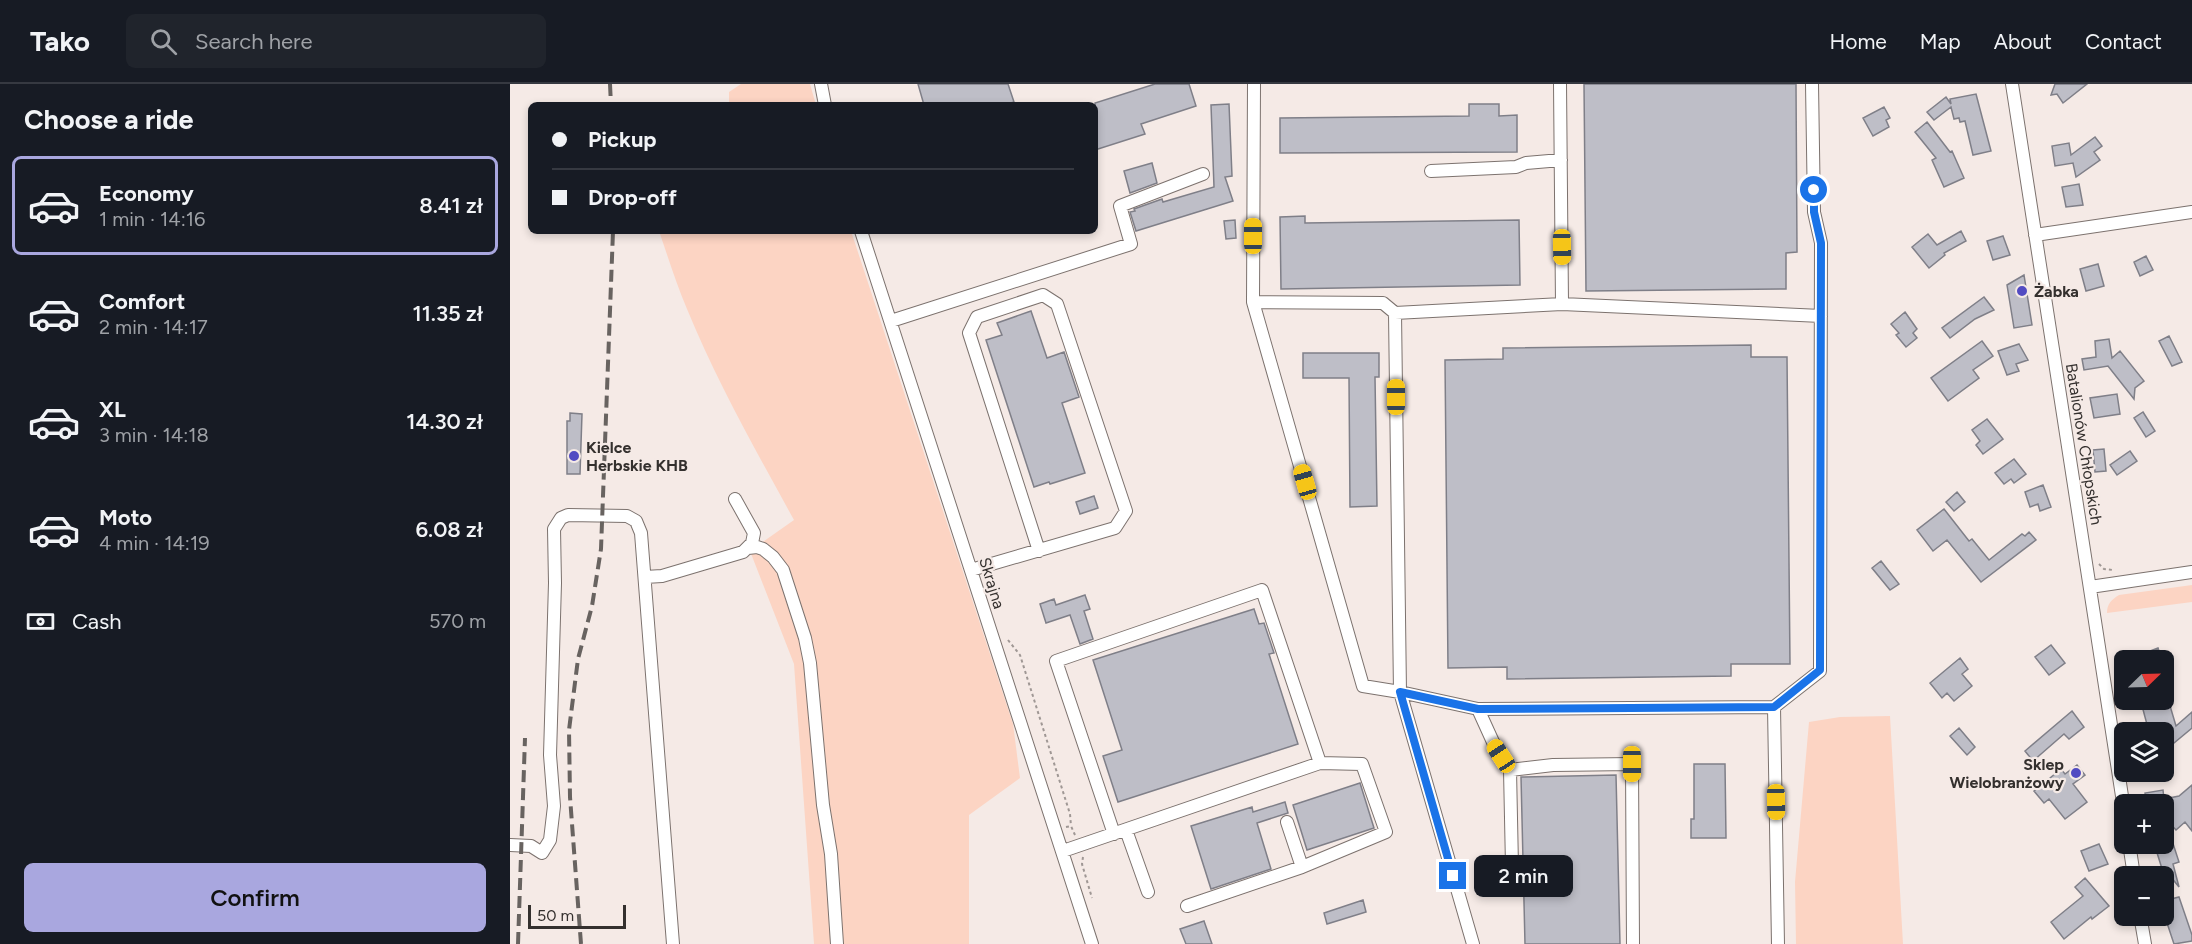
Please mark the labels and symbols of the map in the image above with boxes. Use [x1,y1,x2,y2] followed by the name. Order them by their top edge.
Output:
[1800,176,1827,203] route start
[1244,218,1262,254] car
[1553,229,1571,265] car
[2034,282,2079,301] place label: Żabka
[2015,284,2029,298] marker: Żabka
[2062,362,2106,526] street label: Batalionów Chłopskich
[1387,379,1405,415] car
[586,438,688,475] place label: Kielce Herbskie KHB
[567,449,581,463] marker: Kielce Herbskie KHB
[1291,462,1319,502] car
[975,555,1009,611] street label: Skrajna
[2114,650,2174,710] north arrow
[1484,736,1518,776] car
[1623,746,1641,782] car
[1950,755,2065,792] place label: Sklep Wielobranżowy
[2069,766,2083,780] marker: Sklep Wielobranżowy
[1767,784,1785,820] car
[1474,855,1573,897] callout: 2 min
[1439,862,1466,889] route end
[528,902,626,930] scale bar

